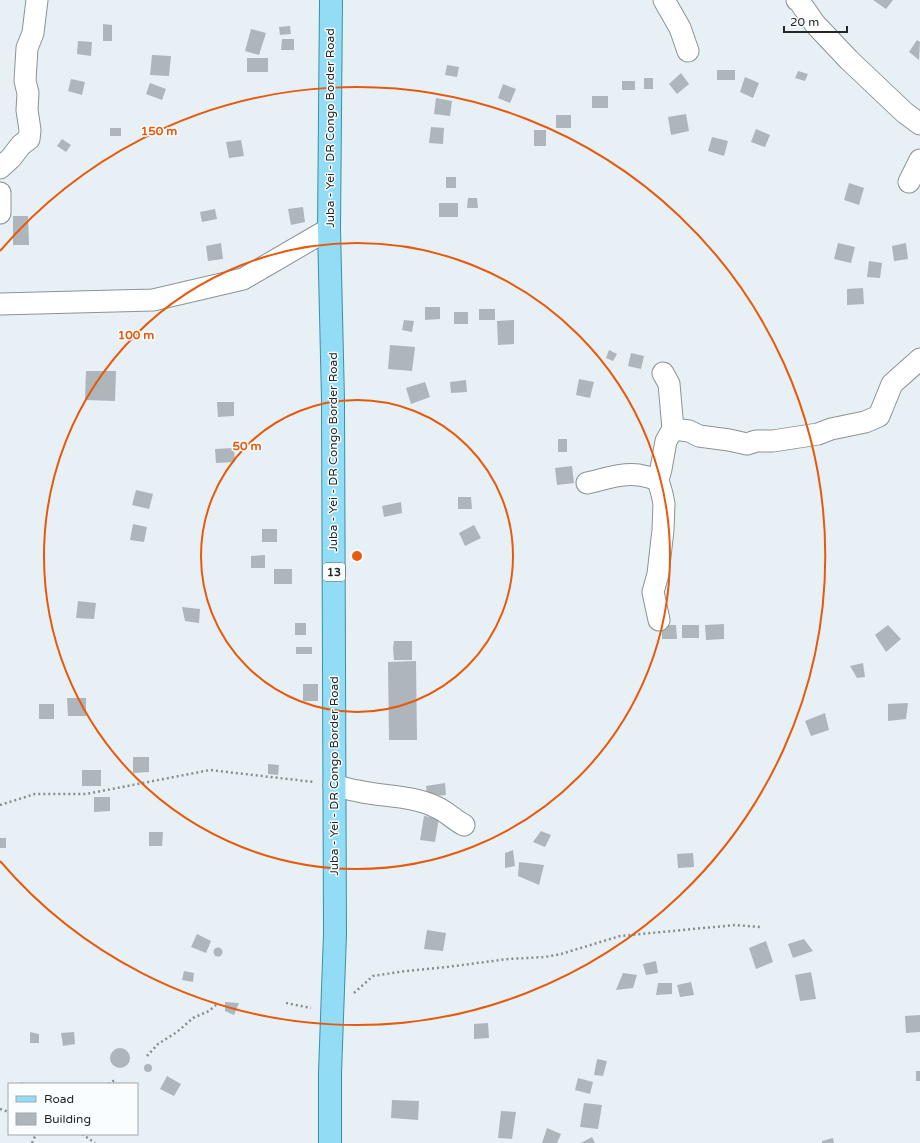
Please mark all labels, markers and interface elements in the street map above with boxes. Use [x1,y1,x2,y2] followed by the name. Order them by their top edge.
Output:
[784,8,847,34] scale bar
[790,15,819,29] text: 20 m
[323,28,337,228] street label: Juba - Yei - DR Congo Border Road
[141,124,177,138] text: 150 m
[118,328,154,342] text: 100 m
[326,352,340,552] street label: Juba - Yei - DR Congo Border Road
[232,439,262,453] text: 50 m
[350,549,364,563] centre of rings
[323,563,345,581] road number: 13
[327,676,341,876] street label: Juba - Yei - DR Congo Border Road
[8,1083,138,1135] legend
[44,1092,74,1106] text: Road
[44,1112,91,1126] text: Building

